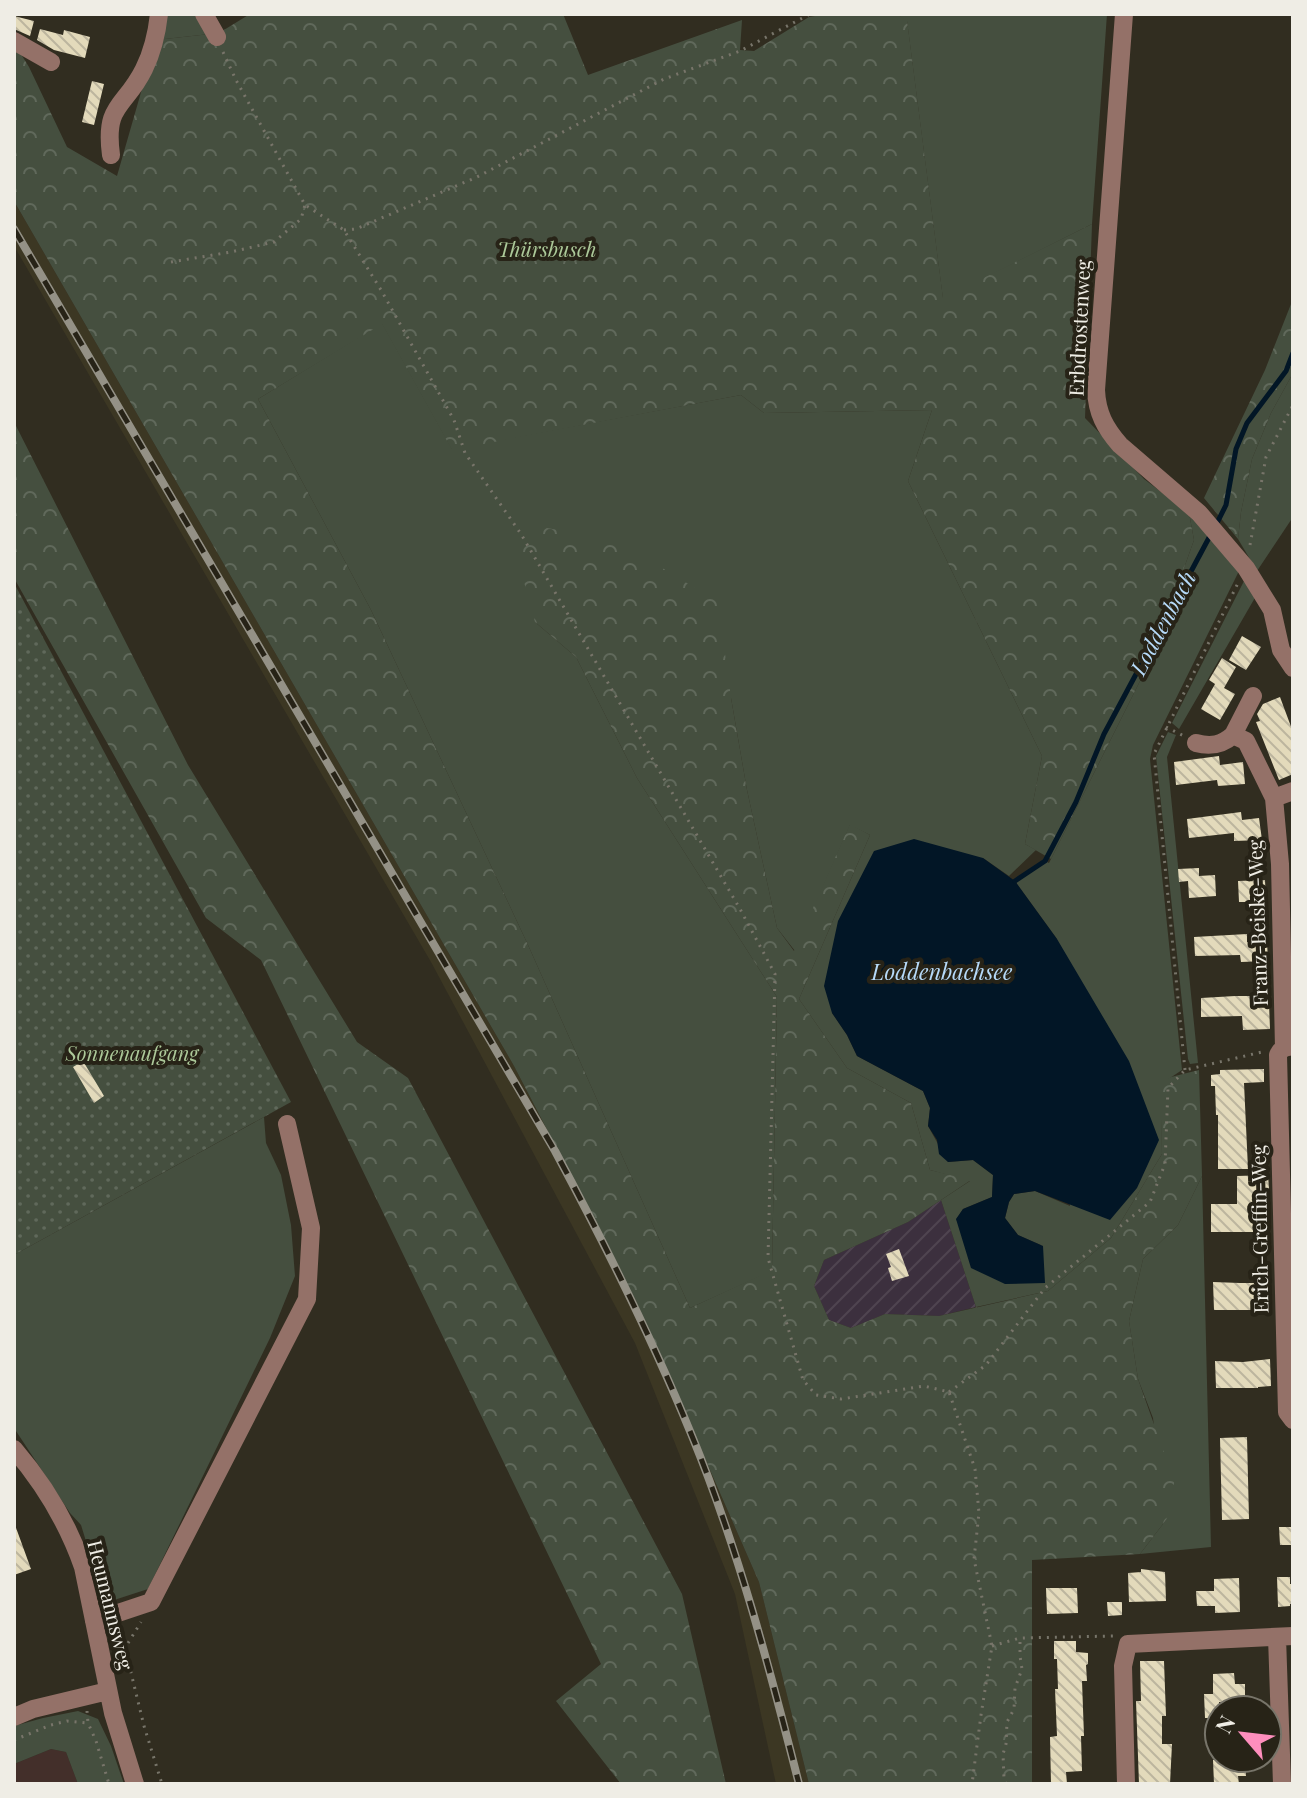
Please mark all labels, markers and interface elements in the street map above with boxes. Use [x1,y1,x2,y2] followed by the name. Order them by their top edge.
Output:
[498,235,596,262] park label: Thürsbusch
[1061,258,1096,397] street label: Erbdrostenweg
[1122,565,1202,681] water label: Loddenbach
[1240,839,1273,1007] street label: Franz-Beiske-Weg
[871,956,1013,986] water label: Loddenbachsee
[65,1039,200,1066] park label: Sonnenaufgang
[1244,1144,1273,1314] street label: Erich-Greffin-Weg
[82,1537,141,1673] street label: Heumannsweg
[1203,1694,1283,1774] north arrow
[1207,1710,1241,1738] text: N

